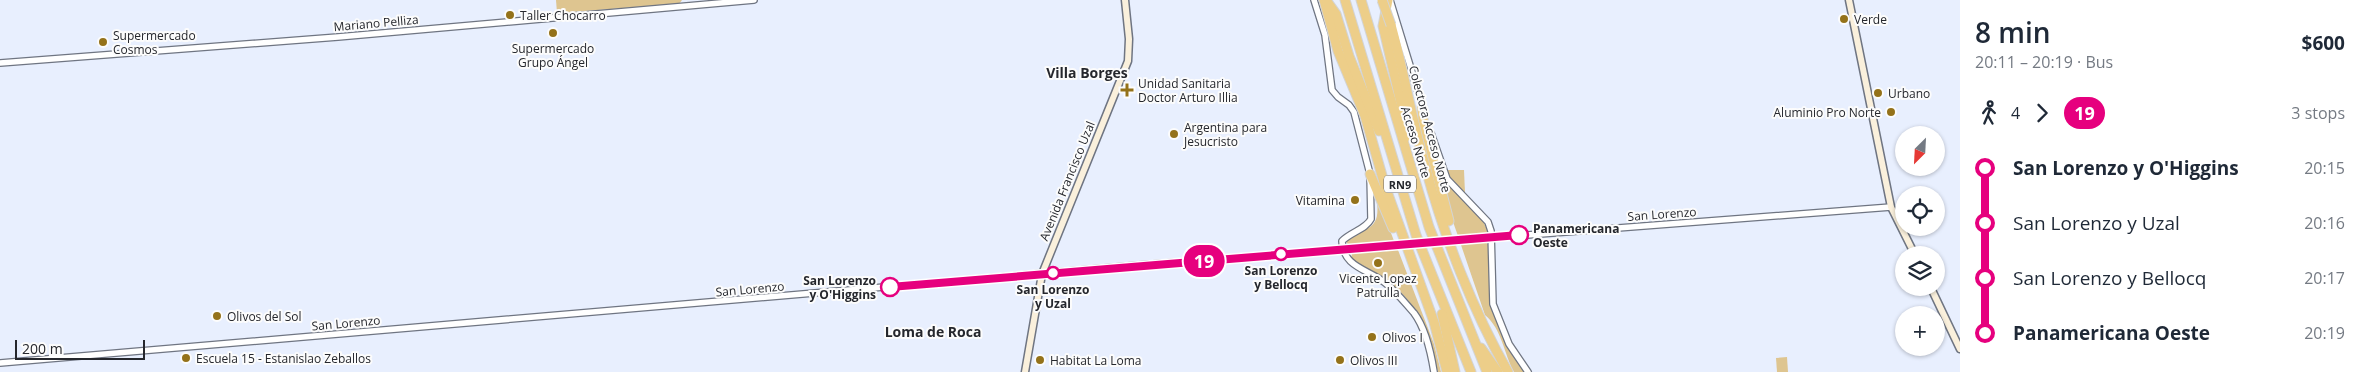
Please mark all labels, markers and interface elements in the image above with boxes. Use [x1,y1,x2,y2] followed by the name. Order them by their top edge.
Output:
[520,7,606,24] place label: Taller Chocarro
[504,9,516,21] marker: Taller Chocarro
[333,11,419,35] street label: Mariano Pelliza
[1854,11,1887,28] place label: Verde
[1838,13,1850,25] marker: Verde
[1975,13,2051,51] text: 8 min
[113,27,196,58] place label: Supermercado Cosmos
[547,27,559,39] marker: Supermercado Grupo Ángel
[2302,30,2345,56] text: $600
[97,36,109,48] marker: Supermercado Cosmos
[512,40,594,71] place label: Supermercado Grupo Ángel
[1975,51,2113,73] text: 20:11 – 20:19 · Bus
[1046,63,1128,82] district label: Villa Borges
[1406,64,1454,194] street label: Colectora Acceso Norte
[1138,75,1238,106] place label: Unidad Sanitaria Doctor Arturo Illia
[1120,83,1134,97] marker: Unidad Sanitaria Doctor Arturo Illia
[1888,85,1930,102] place label: Urbano
[1872,87,1884,99] marker: Urbano
[1975,99,2003,127] icon: walk
[2028,99,2056,127] icon: forward
[2074,101,2095,125] text: 19
[2011,102,2020,124] text: 4
[2291,102,2345,124] text: 3 stops
[1398,104,1434,180] street label: Acceso Norte
[1774,104,1881,121] place label: Aluminio Pro Norte
[1885,106,1897,118] marker: Aluminio Pro Norte
[1035,119,1099,243] street label: Avenida Francisco Uzal
[1183,119,1267,150] place label: Argentina para Jesucristo
[1895,126,1945,176] north arrow
[1895,126,1945,356] map controls
[1168,128,1180,140] marker: Argentina para Jesucristo
[2013,155,2239,181] text: San Lorenzo y O'Higgins
[2304,157,2345,179] text: 20:15
[1384,175,1416,192] road number: RN9
[1895,186,1945,236] button: locate
[1296,192,1345,209] place label: Vitamina
[1349,194,1361,206] marker: Vitamina
[1627,203,1697,225] street label: San Lorenzo
[2013,210,2180,236] text: San Lorenzo y Uzal
[2304,212,2345,234] text: 20:16
[1533,220,1619,251] place label: Panamericana Oeste
[1509,225,1529,245] marker: Panamericana Oeste
[1182,245,1226,277] line badge: 19
[1895,246,1945,296] button: layers
[1274,247,1288,261] marker: San Lorenzo y Bellocq
[1194,249,1214,273] text: 19
[1372,257,1384,269] marker: Vicente Lopez Patrulla
[1245,262,1317,293] place label: San Lorenzo y Bellocq
[2013,265,2206,291] text: San Lorenzo y Bellocq
[1046,266,1060,280] marker: San Lorenzo y Uzal
[2304,267,2345,289] text: 20:17
[1339,270,1417,301] place label: Vicente Lopez Patrulla
[803,272,876,303] place label: San Lorenzo y O'Higgins
[880,277,900,297] marker: San Lorenzo y O'Higgins
[715,278,785,300] street label: San Lorenzo
[1017,281,1089,312] place label: San Lorenzo y Uzal
[1895,306,1945,356] button: +
[227,308,302,325] place label: Olivos del Sol
[211,310,223,322] marker: Olivos del Sol
[311,312,381,334] street label: San Lorenzo
[2013,320,2210,346] text: Panamericana Oeste
[885,322,981,341] district label: Loma de Roca
[2304,322,2345,344] text: 20:19
[1382,329,1423,346] place label: Olivos I
[1366,331,1378,343] marker: Olivos I
[15,337,145,360] scale bar
[22,339,63,358] text: 200 m
[196,350,371,367] place label: Escuela 15 - Estanislao Zeballos
[180,352,192,364] marker: Escuela 15 - Estanislao Zeballos
[1050,352,1142,369] place label: Habitat La Loma
[1350,352,1398,369] place label: Olivos III
[1034,354,1046,366] marker: Habitat La Loma
[1334,354,1346,366] marker: Olivos III

